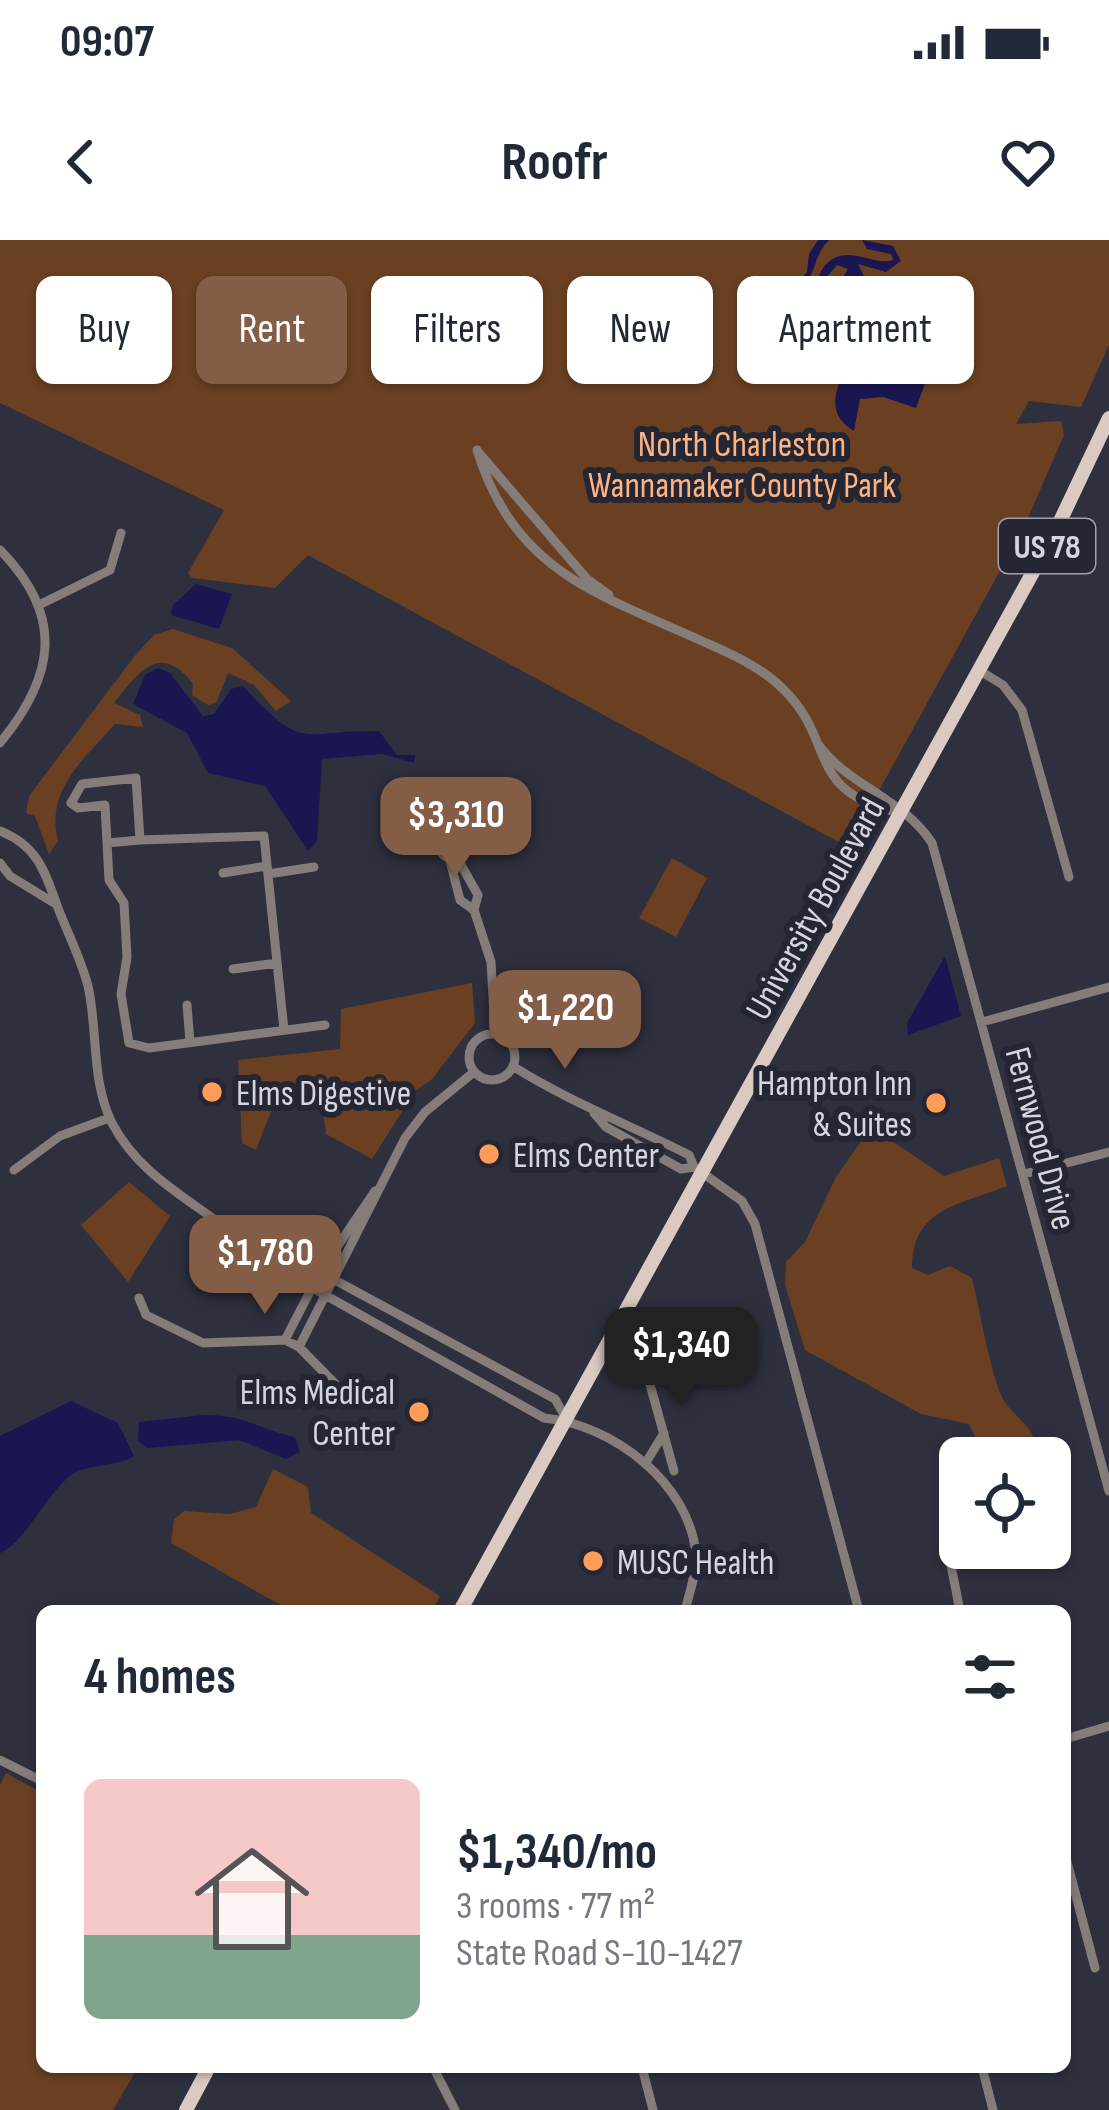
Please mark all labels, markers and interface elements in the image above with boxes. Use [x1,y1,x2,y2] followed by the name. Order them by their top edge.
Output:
[60,15,154,70] text: 09:07
[48,129,114,195] icon: back
[995,129,1061,195] icon: heart
[501,130,608,195] text: Roofr
[36,276,172,384] chip: Buy
[196,276,347,384] chip: Rent
[371,276,543,384] chip: Filters
[567,276,713,384] chip: New
[737,276,974,384] chip: Apartment
[588,424,896,508] park label: North Charleston Wannamaker County Park
[999,519,1095,573] road number: US 78
[358,777,554,879] pin: $3,310
[737,791,895,1028] street label: University Boulevard
[407,792,505,839] text: $3,310
[467,970,663,1072] pin: $1,220
[516,985,614,1032] text: $1,220
[995,1043,1085,1234] street label: Fernwood Drive
[757,1063,912,1147] place label: Hampton Inn & Suites
[236,1073,411,1116] place label: Elms Digestive
[199,1079,225,1105] marker: Elms Digestive
[923,1090,949,1116] marker: Hampton Inn & Suites
[513,1135,659,1178] place label: Elms Center
[476,1141,502,1167] marker: Elms Center
[167,1215,363,1317] pin: $1,780
[216,1230,314,1277] text: $1,780
[583,1307,779,1409] pin: $1,340
[631,1322,731,1369] text: $1,340
[240,1372,395,1456] place label: Elms Medical Center
[406,1399,432,1425] marker: Elms Medical Center
[939,1437,1071,1569] map controls
[939,1437,1071,1569] button: locate
[617,1542,774,1585] place label: MUSC Health
[580,1548,606,1574] marker: MUSC Health
[957,1644,1023,1710] icon: filters
[84,1647,236,1708] text: 4 homes
[456,1822,657,1883] text: $1,340/mo
[180,1827,324,1971] icon: home
[456,1883,655,1930] text: 3 rooms · 77 m²
[456,1930,743,1977] text: State Road S-10-1427

